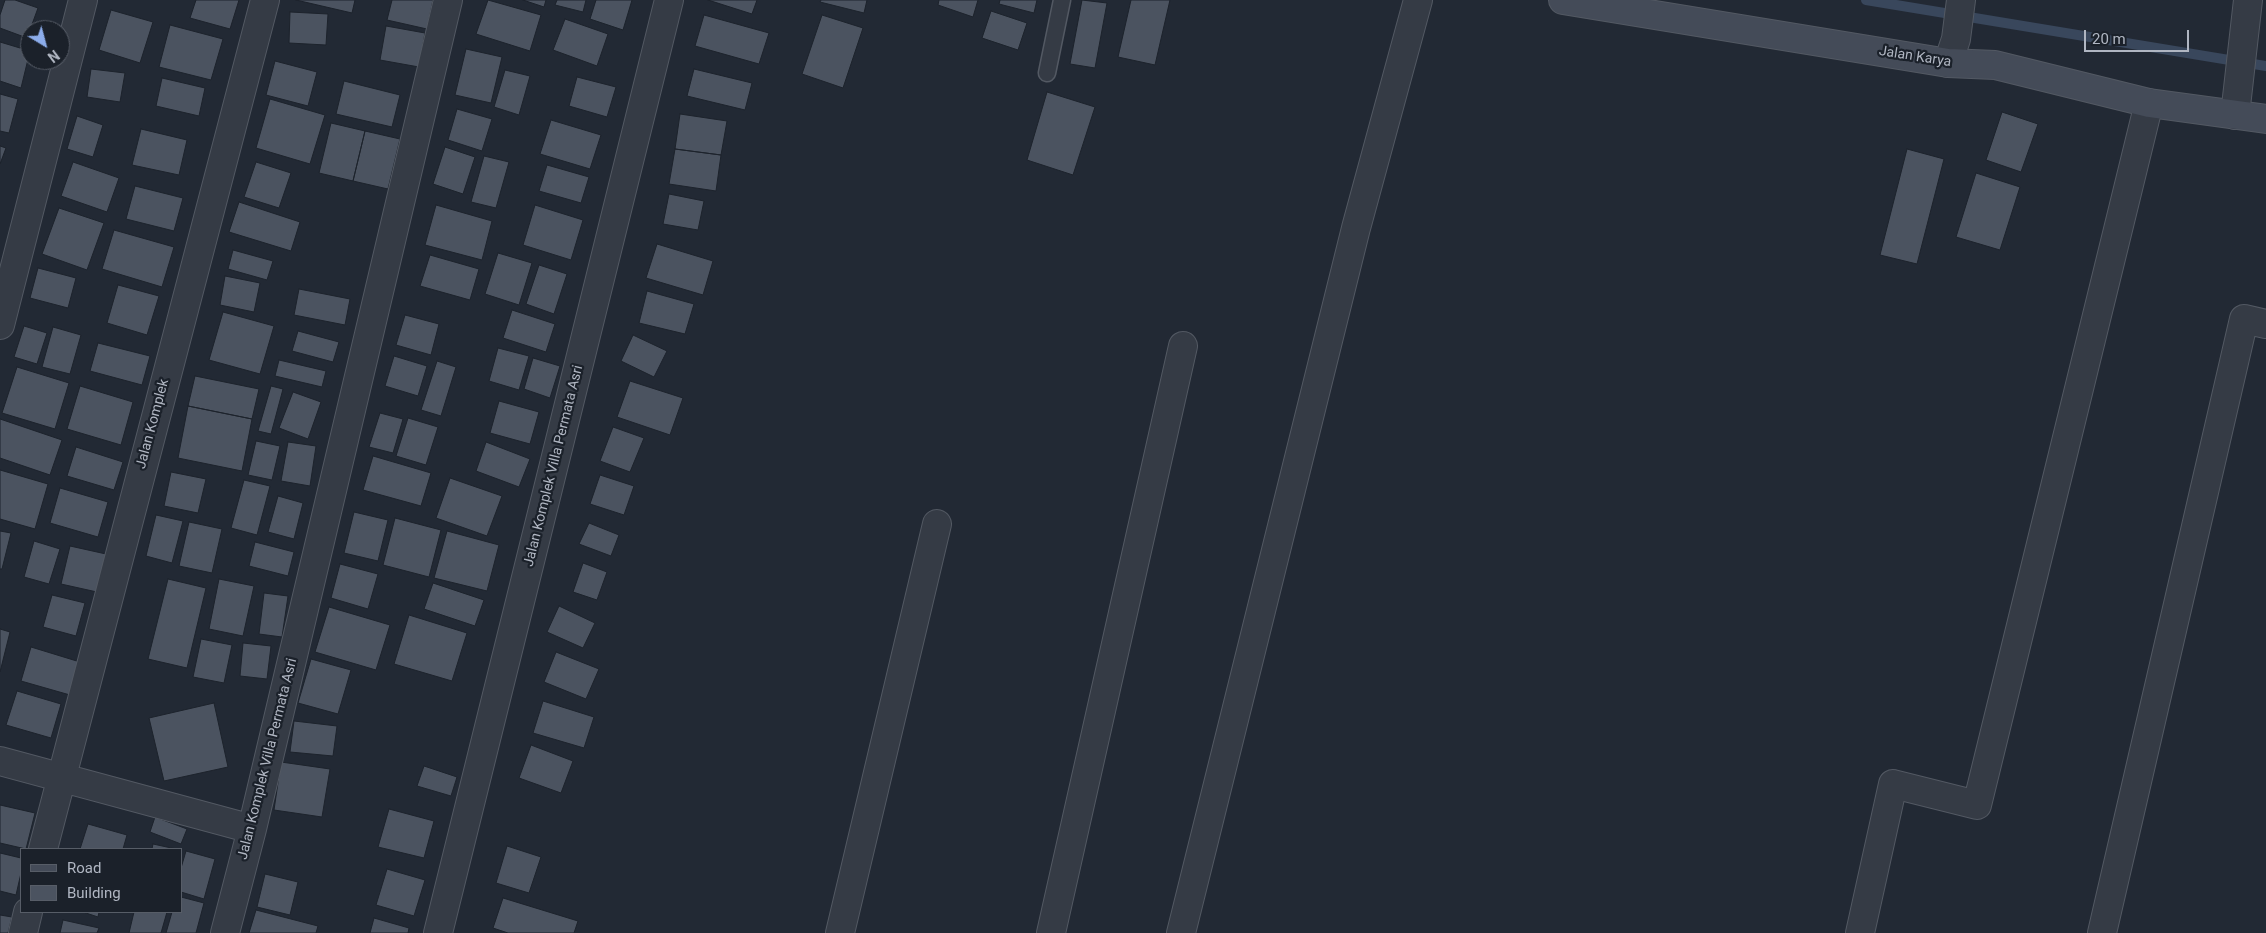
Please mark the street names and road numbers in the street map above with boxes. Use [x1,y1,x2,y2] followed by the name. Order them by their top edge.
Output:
[1878,43,1952,71] street label: Jalan Karya
[521,364,587,568] street label: Jalan Komplek Villa Permata Asri
[133,377,173,471] street label: Jalan Komplek
[235,657,301,861] street label: Jalan Komplek Villa Permata Asri

